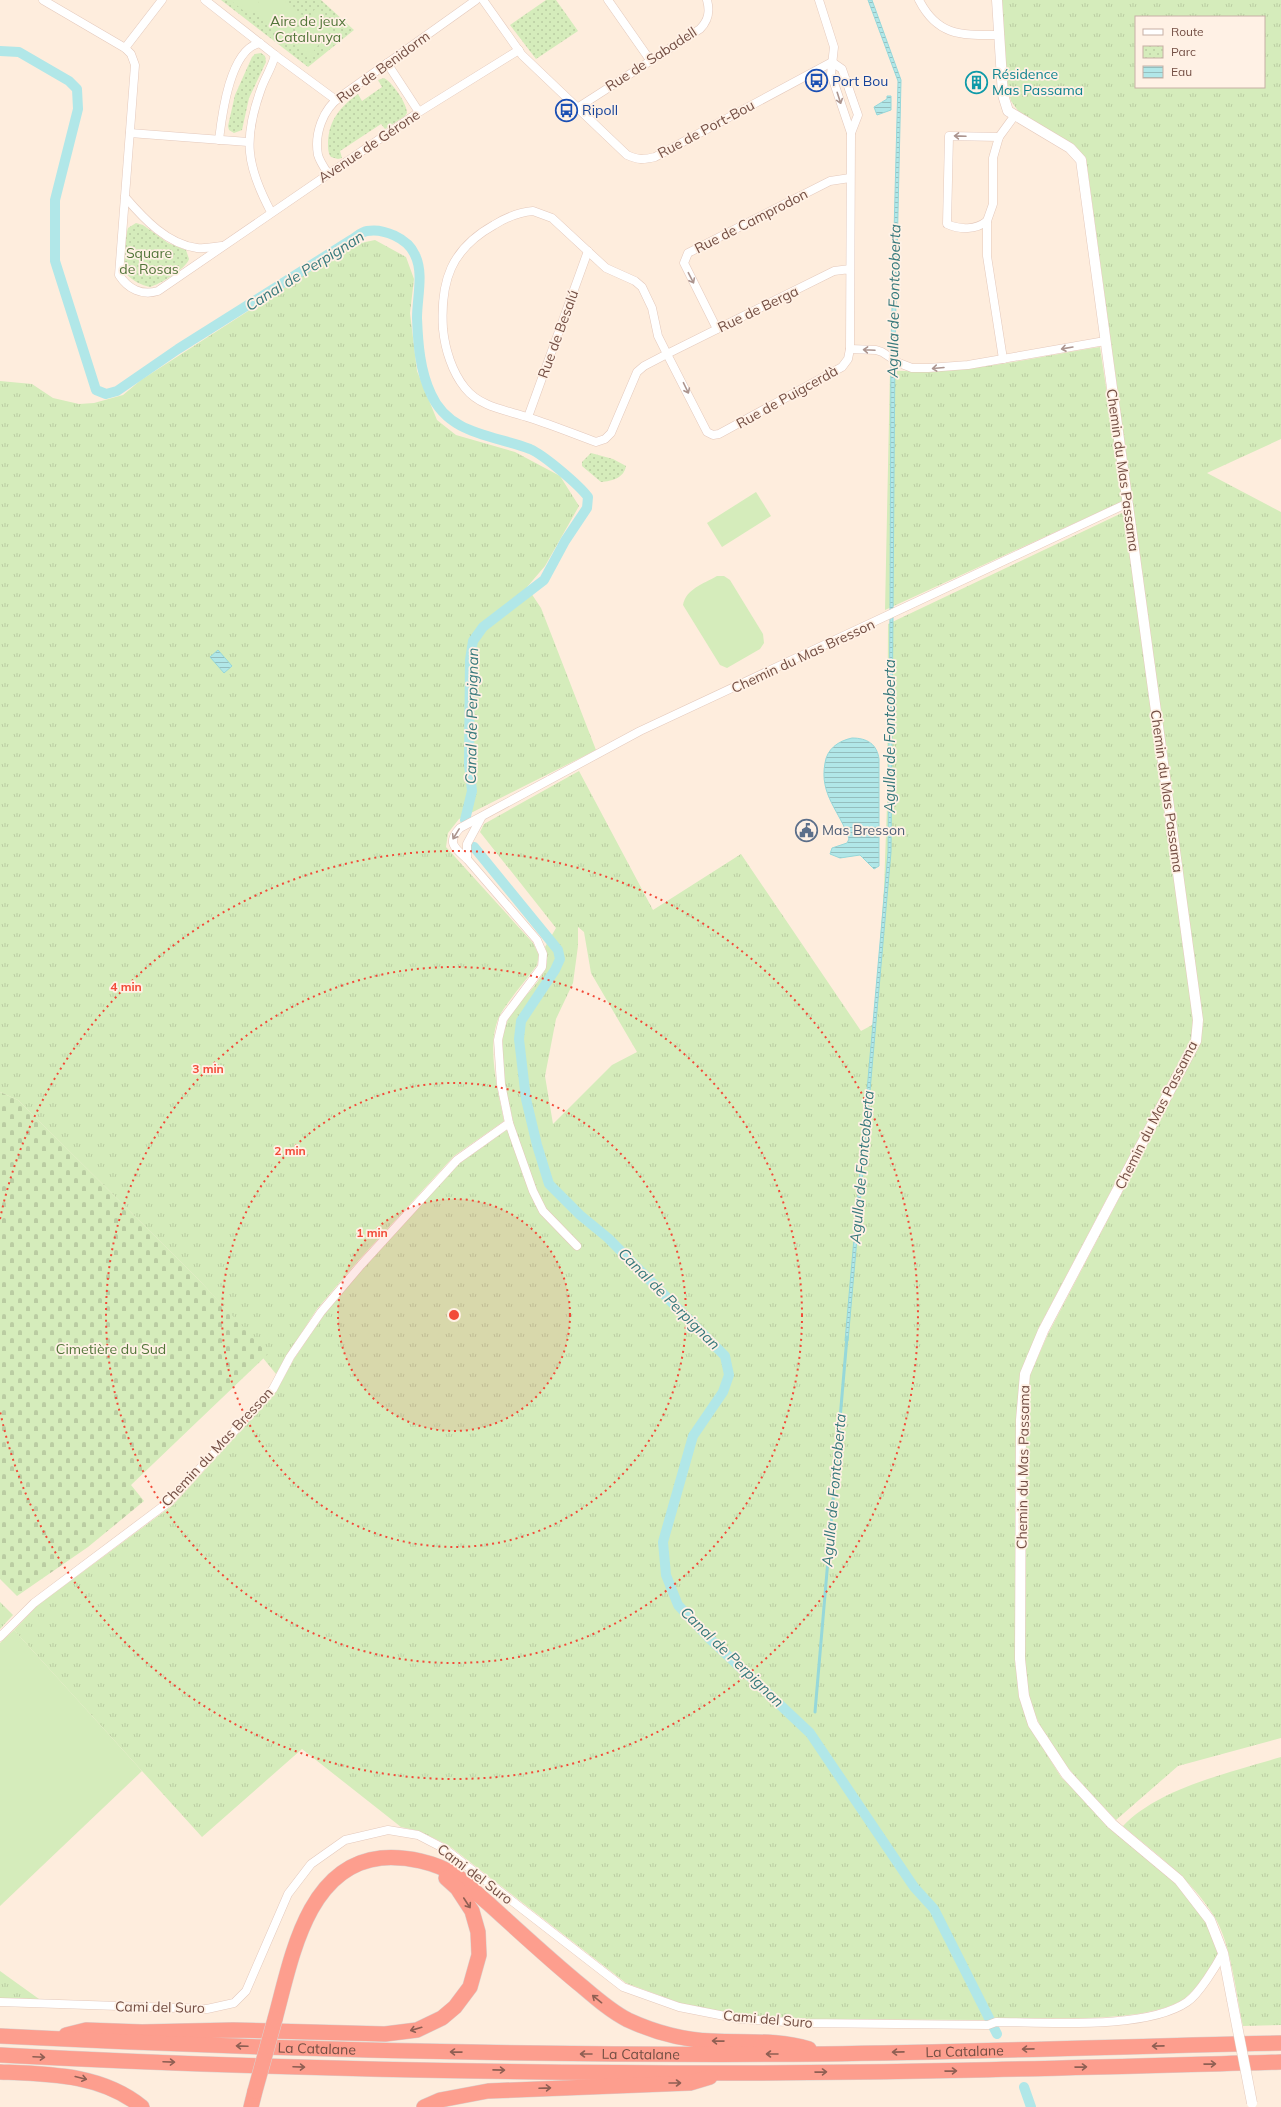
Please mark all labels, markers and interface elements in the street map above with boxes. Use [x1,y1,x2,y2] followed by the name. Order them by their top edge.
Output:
[270,12,347,46] park label: Aire de jeux Catalunya
[1135,16,1265,88] legend
[602,23,700,95] street label: Rue de Sabadell
[1171,24,1204,39] text: Route
[333,27,433,107] street label: Rue de Benidorm
[1171,44,1196,59] text: Parc
[1171,64,1192,79] text: Eau
[992,65,1083,99] place label: Résidence Mas Passama
[804,68,830,94] bus stop icon: Port Bou
[963,69,989,95] building icon: Résidence Mas Passama
[832,72,888,90] place label: Port Bou
[836,91,843,104] one-way arrow
[654,96,758,162] street label: Rue de Port-Bou
[554,97,580,123] bus stop icon: Ripoll
[582,101,618,119] place label: Ripoll
[315,105,423,187] street label: Avenue de Gérone
[954,132,967,140] one-way arrow
[691,185,811,257] street label: Rue de Camprodon
[883,224,904,379] water label: Agulla de Fontcoberta
[242,226,368,315] water label: Canal de Perpignan
[119,244,179,278] park label: Square de Rosas
[688,271,695,283] one-way arrow
[715,282,801,336] street label: Rue de Berga
[534,287,582,381] street label: Rue de Besalú
[1060,344,1073,352] one-way arrow
[863,346,876,353] one-way arrow
[733,362,841,432] street label: Rue de Puigcerdà
[932,364,945,371] one-way arrow
[683,382,690,394] one-way arrow
[1103,387,1143,553] street label: Chemin du Mas Passama
[728,615,878,697] street label: Chemin du Mas Bresson
[461,647,482,784] water label: Canal de Perpignan
[880,659,899,814] water label: Agulla de Fontcoberta
[1147,708,1187,874] street label: Chemin du Mas Passama
[793,817,819,843] public building icon: Mas Bresson
[822,821,905,839] place label: Mas Bresson
[452,828,461,839] one-way arrow
[110,979,142,994] text: 4 min
[1111,1038,1201,1192] street label: Chemin du Mas Passama
[192,1061,224,1076] text: 3 min
[845,1090,878,1245] water label: Agulla de Fontcoberta
[274,1143,306,1158] text: 2 min
[356,1225,388,1240] text: 1 min
[614,1244,725,1354] water label: Canal de Perpignan
[447,1308,461,1322] centre of rings
[56,1340,166,1358] park label: Cimetière du Sud
[157,1384,277,1510] street label: Chemin du Mas Bresson
[1013,1385,1033,1549] street label: Chemin du Mas Passama
[817,1413,850,1568] water label: Agulla de Fontcoberta
[677,1602,788,1711] water label: Canal de Perpignan
[434,1840,516,1908] street label: Cami del Suro
[463,1897,471,1908] one-way arrow
[592,1994,603,2003] one-way arrow
[115,1997,205,2017] street label: Cami del Suro
[722,2006,814,2032] street label: Cami del Suro
[410,2026,423,2033] one-way arrow
[277,2038,356,2059] street label: La Catalane
[712,2038,725,2045] one-way arrow
[925,2041,1004,2061] street label: La Catalane
[1152,2042,1165,2049] one-way arrow
[236,2043,249,2050] one-way arrow
[601,2045,680,2063] street label: La Catalane
[1022,2045,1035,2053] one-way arrow
[450,2048,463,2056] one-way arrow
[892,2048,905,2056] one-way arrow
[580,2050,593,2058] one-way arrow
[766,2050,779,2058] one-way arrow
[32,2053,45,2061] one-way arrow
[162,2059,175,2066] one-way arrow
[1203,2060,1216,2068] one-way arrow
[292,2063,305,2071] one-way arrow
[1074,2064,1087,2071] one-way arrow
[492,2066,505,2074] one-way arrow
[944,2067,957,2075] one-way arrow
[814,2068,827,2076] one-way arrow
[74,2075,87,2083] one-way arrow
[668,2079,681,2087] one-way arrow
[538,2084,551,2092] one-way arrow

